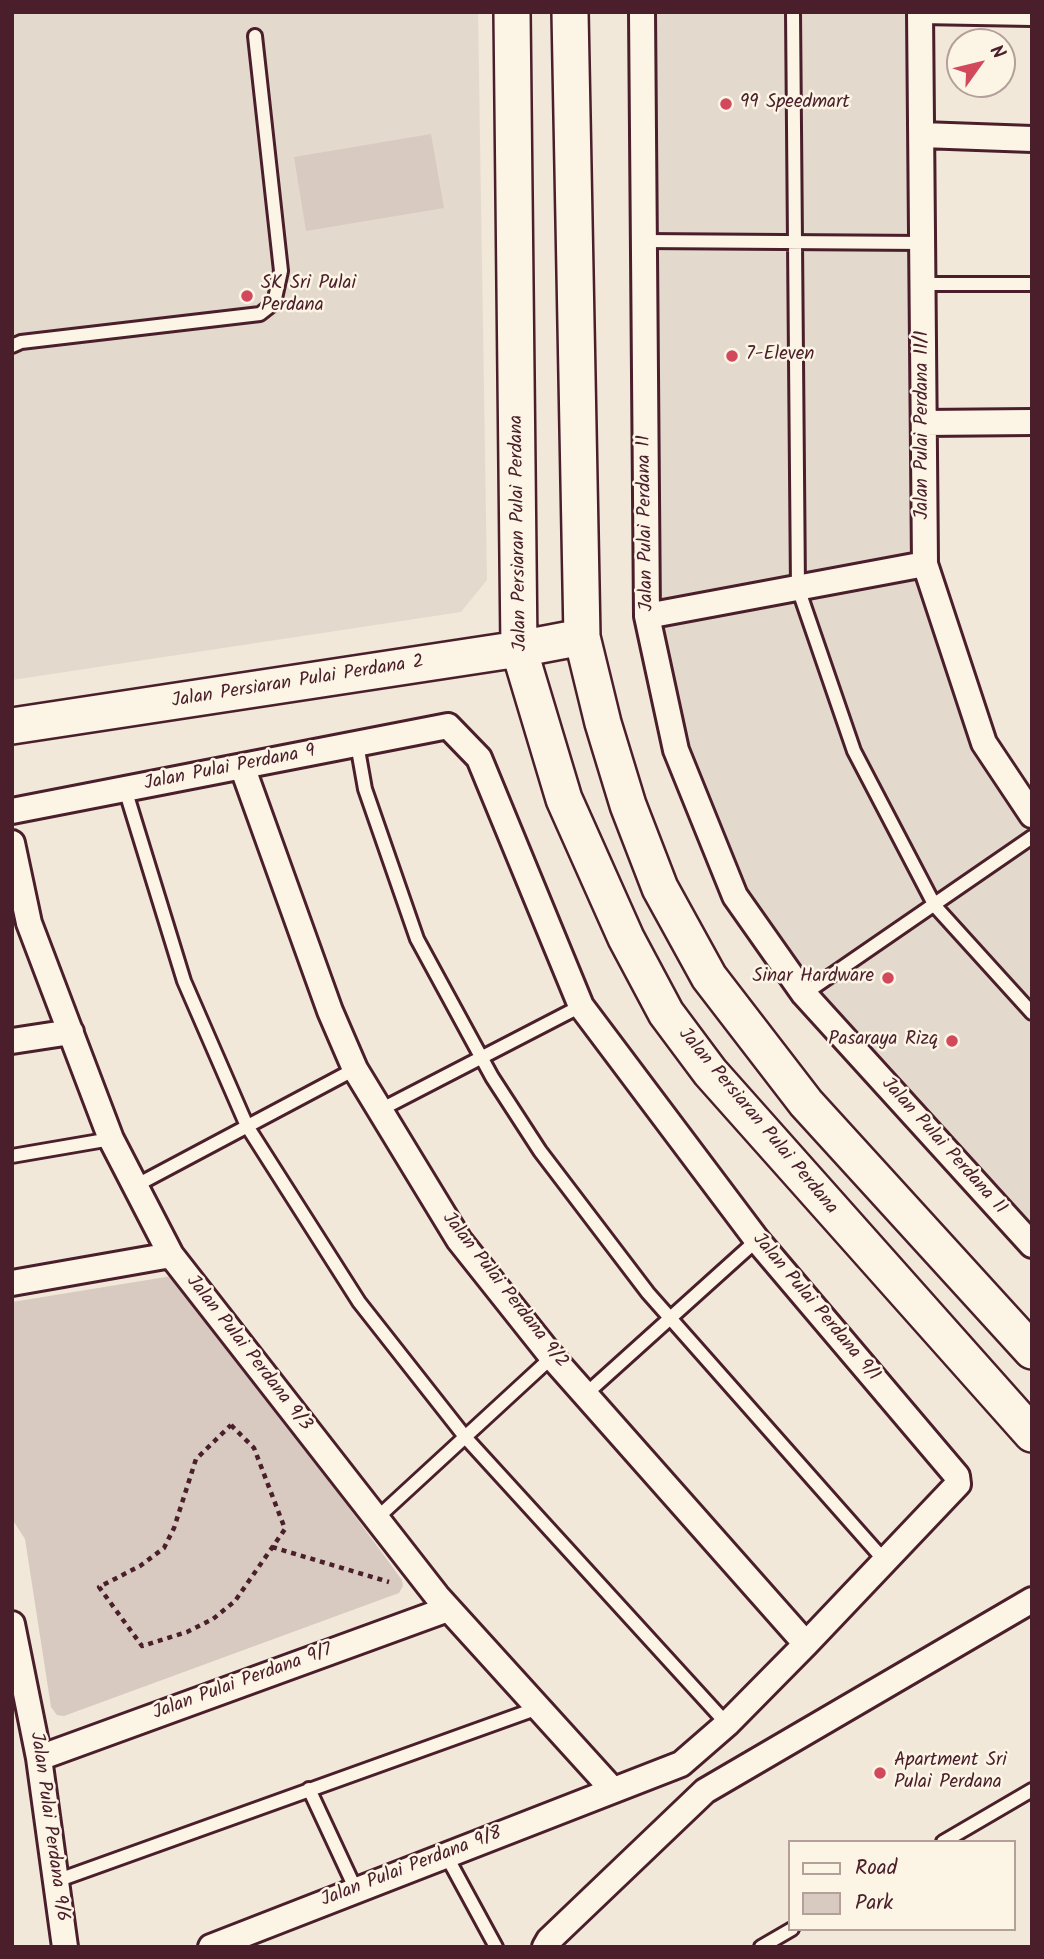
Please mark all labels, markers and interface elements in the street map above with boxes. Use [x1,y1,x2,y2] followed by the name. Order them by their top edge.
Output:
[946,28,1016,98] north arrow
[981,39,1013,66] text: N
[740,93,850,115] place label: 99 Speedmart
[718,96,734,112] marker: 99 Speedmart
[261,274,356,318] place label: SK Sri Pulai Perdana
[239,288,255,304] marker: SK Sri Pulai Perdana
[913,330,935,520] street label: Jalan Pulai Perdana 11/1
[746,345,814,367] place label: 7-Eleven
[724,348,740,364] marker: 7-Eleven
[507,415,533,651] street label: Jalan Persiaran Pulai Perdana
[634,435,660,611] street label: Jalan Pulai Perdana 11
[170,652,426,714] street label: Jalan Persiaran Pulai Perdana 2
[143,741,317,797] street label: Jalan Pulai Perdana 9
[752,967,874,989] place label: Sinar Hardware
[880,970,896,986] marker: Sinar Hardware
[672,1024,842,1220] street label: Jalan Persiaran Pulai Perdana
[828,1030,938,1052] place label: Pasaraya Rizq
[944,1033,960,1049] marker: Pasaraya Rizq
[876,1074,1010,1220] street label: Jalan Pulai Perdana 11
[436,1209,572,1373] street label: Jalan Pulai Perdana 9/2
[746,1229,884,1387] street label: Jalan Pulai Perdana 9/1
[180,1272,316,1436] street label: Jalan Pulai Perdana 9/3
[150,1640,336,1726] street label: Jalan Pulai Perdana 9/7
[23,1731,73,1923] street label: Jalan Pulai Perdana 9/6
[894,1751,1007,1795] place label: Apartment Sri Pulai Perdana
[872,1765,888,1781] marker: Apartment Sri Pulai Perdana
[318,1823,506,1913] street label: Jalan Pulai Perdana 9/8
[788,1840,1016,1931] legend
[855,1852,897,1885] text: Road
[855,1887,893,1920] text: Park

